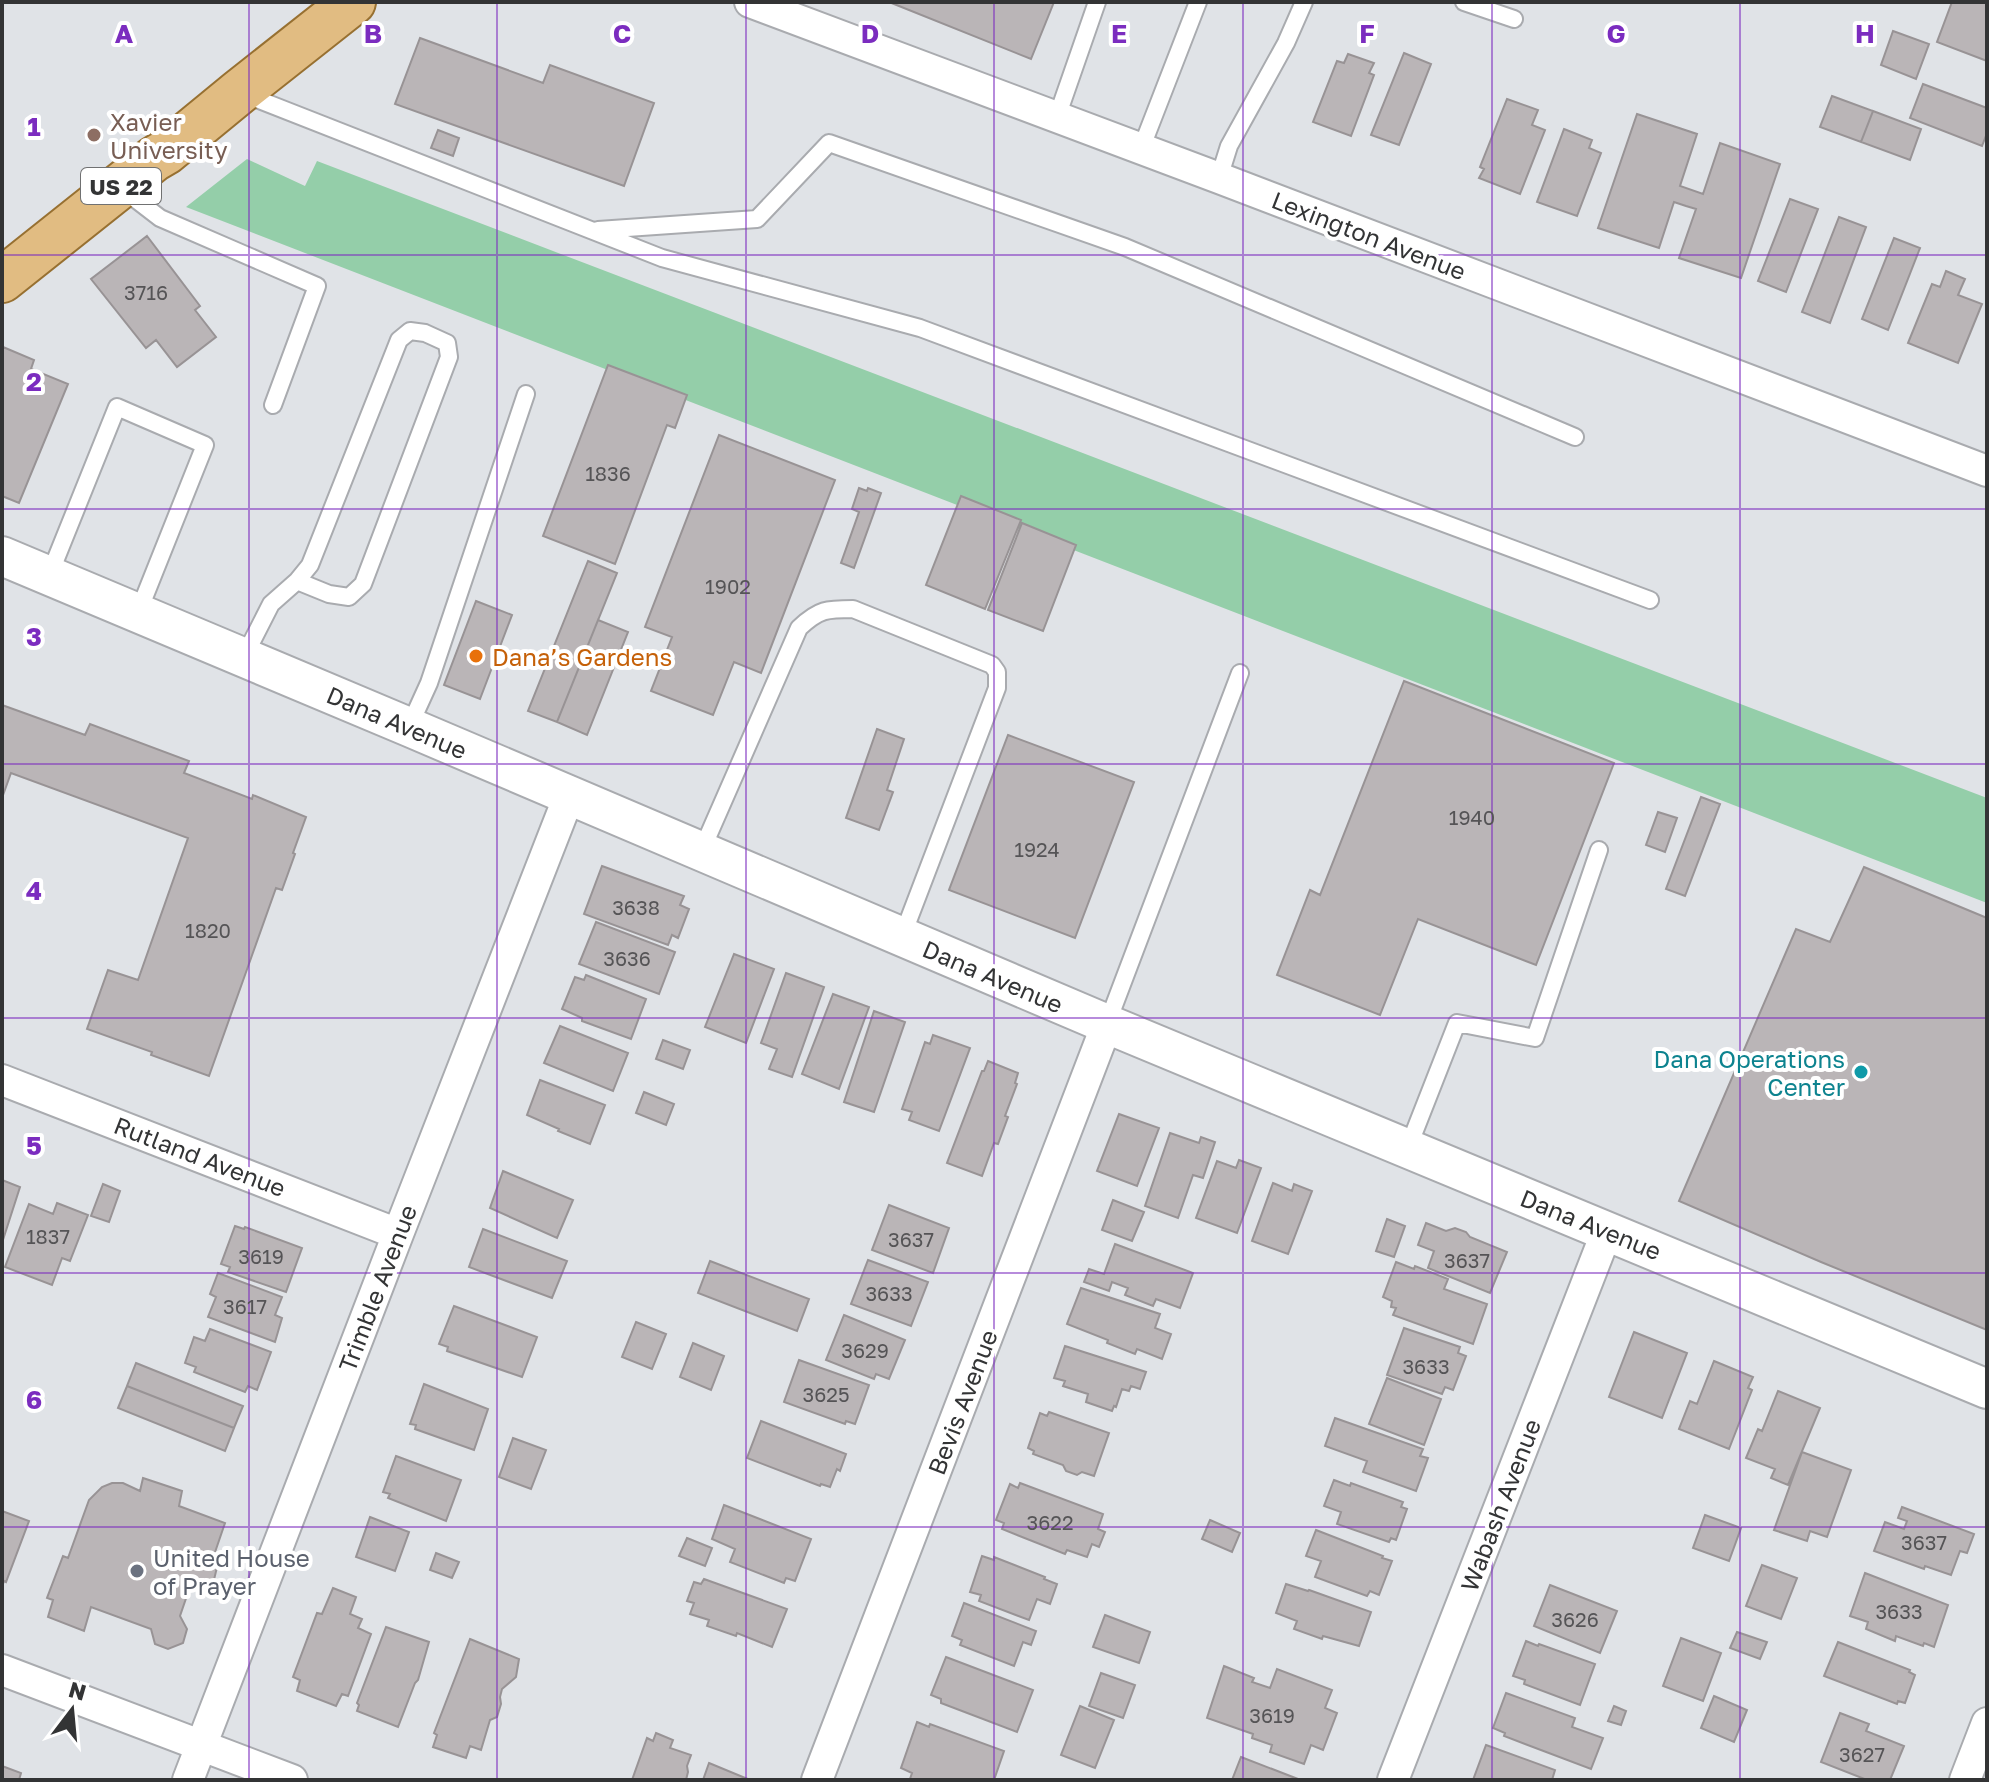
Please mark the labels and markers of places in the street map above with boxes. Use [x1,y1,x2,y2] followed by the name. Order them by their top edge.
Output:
[110,107,228,164] place label: Xavier University
[85,126,103,144] marker: Xavier University
[492,642,672,671] place label: Dana’s Gardens
[467,647,485,665] marker: Dana’s Gardens
[1654,1044,1845,1101] place label: Dana Operations Center
[1852,1063,1870,1081] marker: Dana Operations Center
[153,1543,310,1600] place label: United House of Prayer
[128,1562,146,1580] marker: United House of Prayer

